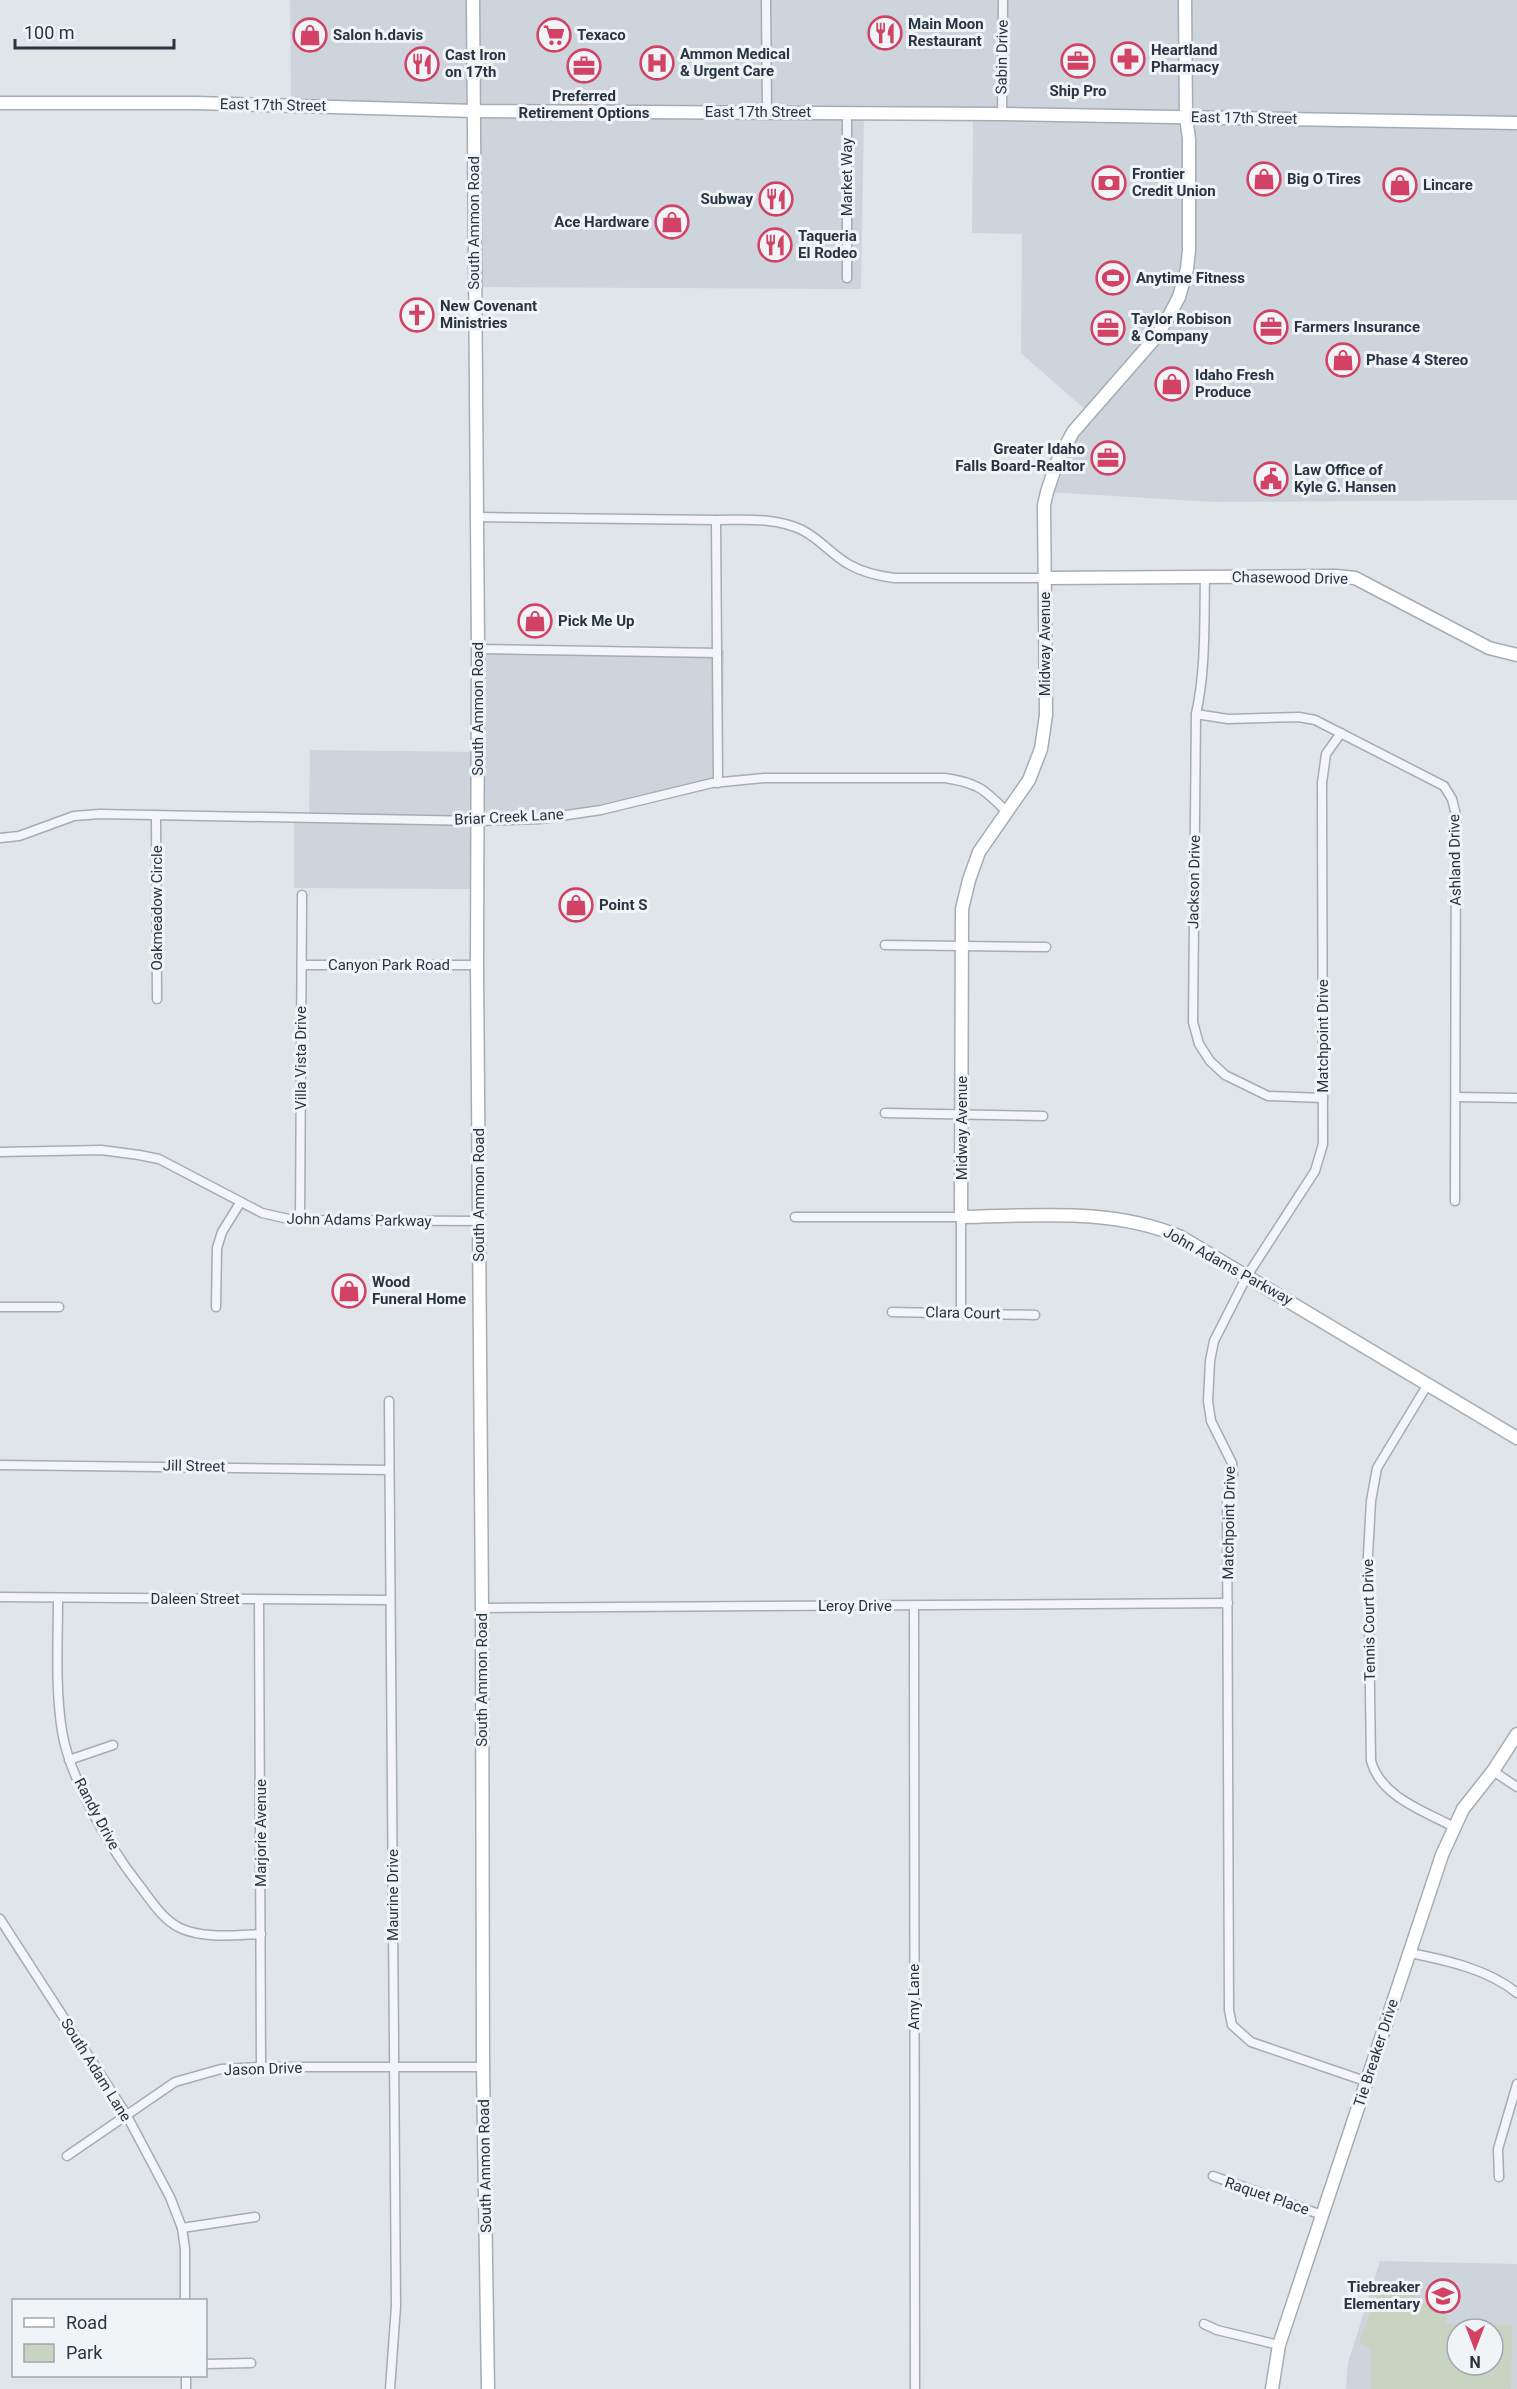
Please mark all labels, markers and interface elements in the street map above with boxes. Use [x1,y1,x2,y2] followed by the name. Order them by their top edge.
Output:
[15,12,174,50] scale bar
[867,15,903,51] restaurant icon: Main Moon Restaurant
[908,15,984,50] place label: Main Moon Restaurant
[292,17,328,53] shop icon: Salon h.davis
[536,17,572,53] supermarket icon: Texaco
[992,19,1012,95] street label: Sabin Drive
[24,22,75,43] text: 100 m
[333,26,424,44] place label: Salon h.davis
[577,26,626,44] place label: Texaco
[1110,41,1146,77] pharmacy icon: Heartland Pharmacy
[1151,41,1219,76] place label: Heartland Pharmacy
[1060,43,1096,79] office icon: Ship Pro
[639,45,675,81] hospital icon: Ammon Medical & Urgent Care
[680,45,790,80] place label: Ammon Medical & Urgent Care
[404,46,440,82] restaurant icon: Cast Iron on 17th
[445,46,506,81] place label: Cast Iron on 17th
[566,48,602,84] office icon: Preferred Retirement Options
[1049,82,1107,100] place label: Ship Pro
[519,87,650,122] place label: Preferred Retirement Options
[220,95,326,115] street label: East 17th Street
[705,103,811,121] street label: East 17th Street
[1191,108,1297,128] street label: East 17th Street
[838,138,856,216] street label: Market Way
[465,156,483,290] street label: South Ammon Road
[1246,161,1282,197] shop icon: Big O Tires
[1091,165,1127,201] bank icon: Frontier Credit Union
[1132,165,1216,200] place label: Frontier Credit Union
[1382,167,1418,203] shop icon: Lincare
[1287,170,1361,188] place label: Big O Tires
[1423,176,1473,194] place label: Lincare
[758,181,794,217] restaurant icon: Subway
[700,190,753,208] place label: Subway
[654,204,690,240] shop icon: Ace Hardware
[554,213,649,231] place label: Ace Hardware
[757,227,793,263] restaurant icon: Taqueria El Rodeo
[798,227,857,262] place label: Taqueria El Rodeo
[1095,260,1131,296] sports icon: Anytime Fitness
[1136,269,1245,287] place label: Anytime Fitness
[399,297,435,333] church icon: New Covenant Ministries
[440,297,537,332] place label: New Covenant Ministries
[1253,309,1289,345] office icon: Farmers Insurance
[1090,310,1126,346] office icon: Taylor Robison & Company
[1131,310,1231,345] place label: Taylor Robison & Company
[1294,318,1420,336] place label: Farmers Insurance
[1325,342,1361,378] shop icon: Phase 4 Stereo
[1366,351,1468,369] place label: Phase 4 Stereo
[1154,366,1190,402] shop icon: Idaho Fresh Produce
[1195,366,1274,401] place label: Idaho Fresh Produce
[955,440,1085,475] place label: Greater Idaho Falls Board-Realtor
[1090,440,1126,476] office icon: Greater Idaho Falls Board-Realtor
[1253,461,1289,497] public building icon: Law Office of Kyle G. Hansen
[1294,461,1396,496] place label: Law Office of Kyle G. Hansen
[1232,568,1348,588] street label: Chasewood Drive
[1036,592,1054,696] street label: Midway Avenue
[517,603,553,639] shop icon: Pick Me Up
[558,612,634,630] place label: Pick Me Up
[469,642,487,776] street label: South Ammon Road
[454,805,564,829] street label: Briar Creek Lane
[1445,814,1465,906] street label: Ashland Drive
[1184,835,1204,929] street label: Jackson Drive
[148,845,166,971] street label: Oakmeadow Circle
[558,887,594,923] shop icon: Point S
[599,896,647,914] place label: Point S
[328,956,450,974] street label: Canyon Park Road
[1314,979,1332,1093] street label: Matchpoint Drive
[292,1006,310,1110] street label: Villa Vista Drive
[953,1076,971,1180] street label: Midway Avenue
[470,1128,488,1262] street label: South Ammon Road
[286,1210,432,1230] street label: John Adams Parkway
[1160,1223,1296,1309] street label: John Adams Parkway
[331,1273,367,1309] shop icon: Wood Funeral Home
[372,1273,466,1308] place label: Wood Funeral Home
[925,1303,1001,1323] street label: Clara Court
[163,1456,225,1476] street label: Jill Street
[1219,1466,1239,1580] street label: Matchpoint Drive
[1359,1559,1379,1681] street label: Tennis Court Drive
[150,1590,240,1608] street label: Daleen Street
[818,1597,892,1615] street label: Leroy Drive
[473,1613,491,1747] street label: South Ammon Road
[71,1775,123,1853] street label: Randy Drive
[252,1779,270,1887] street label: Marjorie Avenue
[384,1849,402,1941] street label: Maurine Drive
[905,1964,923,2030] street label: Amy Lane
[1350,1997,1402,2109] street label: Tie Breaker Drive
[57,2015,135,2125] street label: South Adam Lane
[223,2059,303,2079] street label: Jason Drive
[475,2099,495,2233] street label: South Ammon Road
[1223,2173,1312,2219] street label: Raquet Place
[1344,2278,1421,2313] place label: Tiebreaker Elementary
[1425,2278,1461,2314] school or university icon: Tiebreaker Elementary
[12,2299,207,2377] legend
[66,2312,107,2333] text: Road
[1445,2317,1505,2377] north arrow
[66,2342,103,2363] text: Park
[1469,2352,1481,2371] text: N

